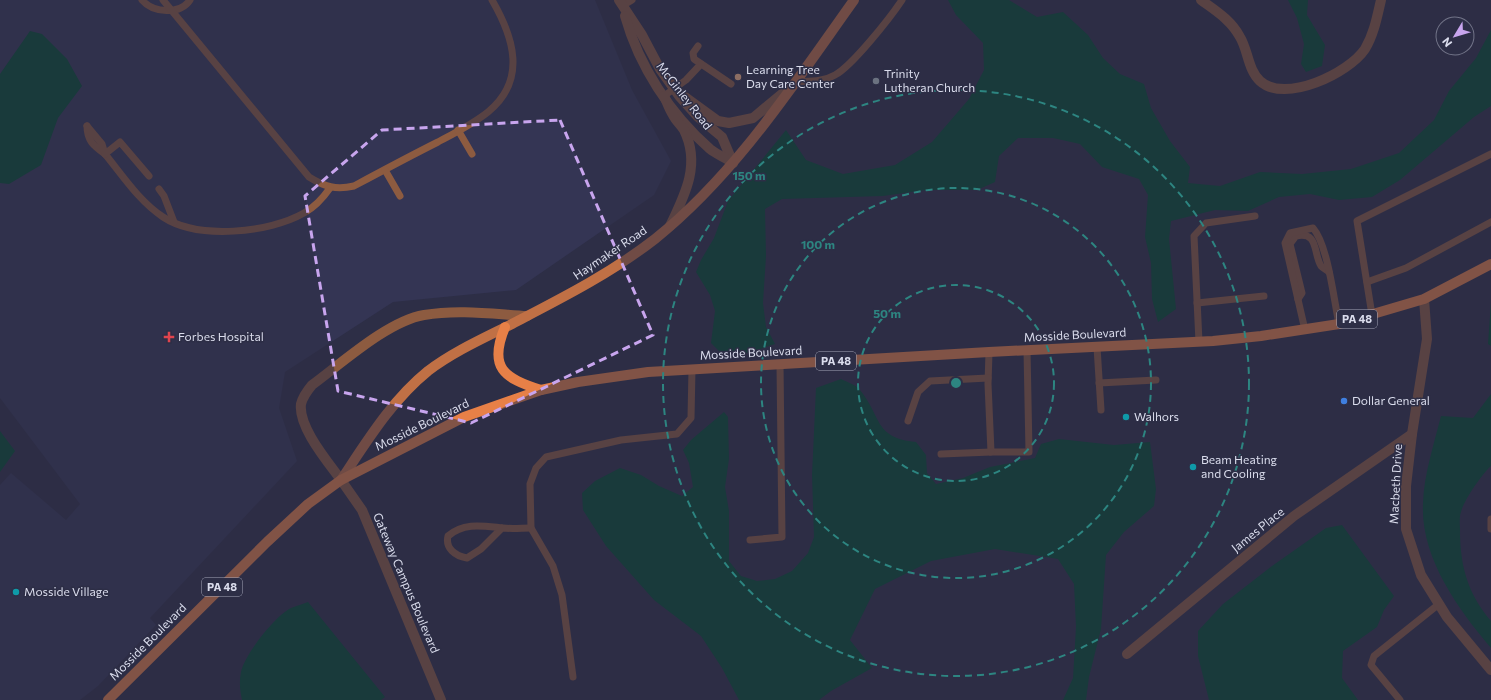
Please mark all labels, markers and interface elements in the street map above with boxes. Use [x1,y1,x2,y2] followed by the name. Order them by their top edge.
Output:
[1435,16,1475,56] north arrow
[1439,35,1454,50] text: N
[654,59,716,132] street label: McGinley Road
[746,62,835,90] place label: Learning Tree Day Care Center
[884,66,975,94] place label: Trinity Lutheran Church
[733,72,743,82] marker: Learning Tree Day Care Center
[871,76,881,86] marker: Trinity Lutheran Church
[732,168,766,182] text: 150 m
[570,222,649,282] street label: Haymaker Road
[801,237,835,251] text: 100 m
[873,306,901,320] text: 50 m
[1337,310,1377,328] road number: PA 48
[1023,324,1127,344] street label: Mosside Boulevard
[178,329,264,343] place label: Forbes Hospital
[163,331,175,343] marker: Forbes Hospital
[699,342,803,362] street label: Mosside Boulevard
[816,352,856,370] road number: PA 48
[949,376,963,390] centre of rings
[1352,393,1430,407] place label: Dollar General
[372,395,471,453] street label: Mosside Boulevard
[1339,396,1349,406] marker: Dollar General
[1134,409,1179,423] place label: Walhors
[1121,412,1131,422] marker: Walhors
[1386,444,1404,524] street label: Macbeth Drive
[1201,452,1278,480] place label: Beam Heating and Cooling
[1188,462,1198,472] marker: Beam Heating and Cooling
[1228,504,1287,555] street label: James Place
[371,510,443,655] street label: Gateway Campus Boulevard
[202,578,242,596] road number: PA 48
[24,584,108,598] place label: Mosside Village
[11,587,21,597] marker: Mosside Village
[106,600,189,683] street label: Mosside Boulevard

